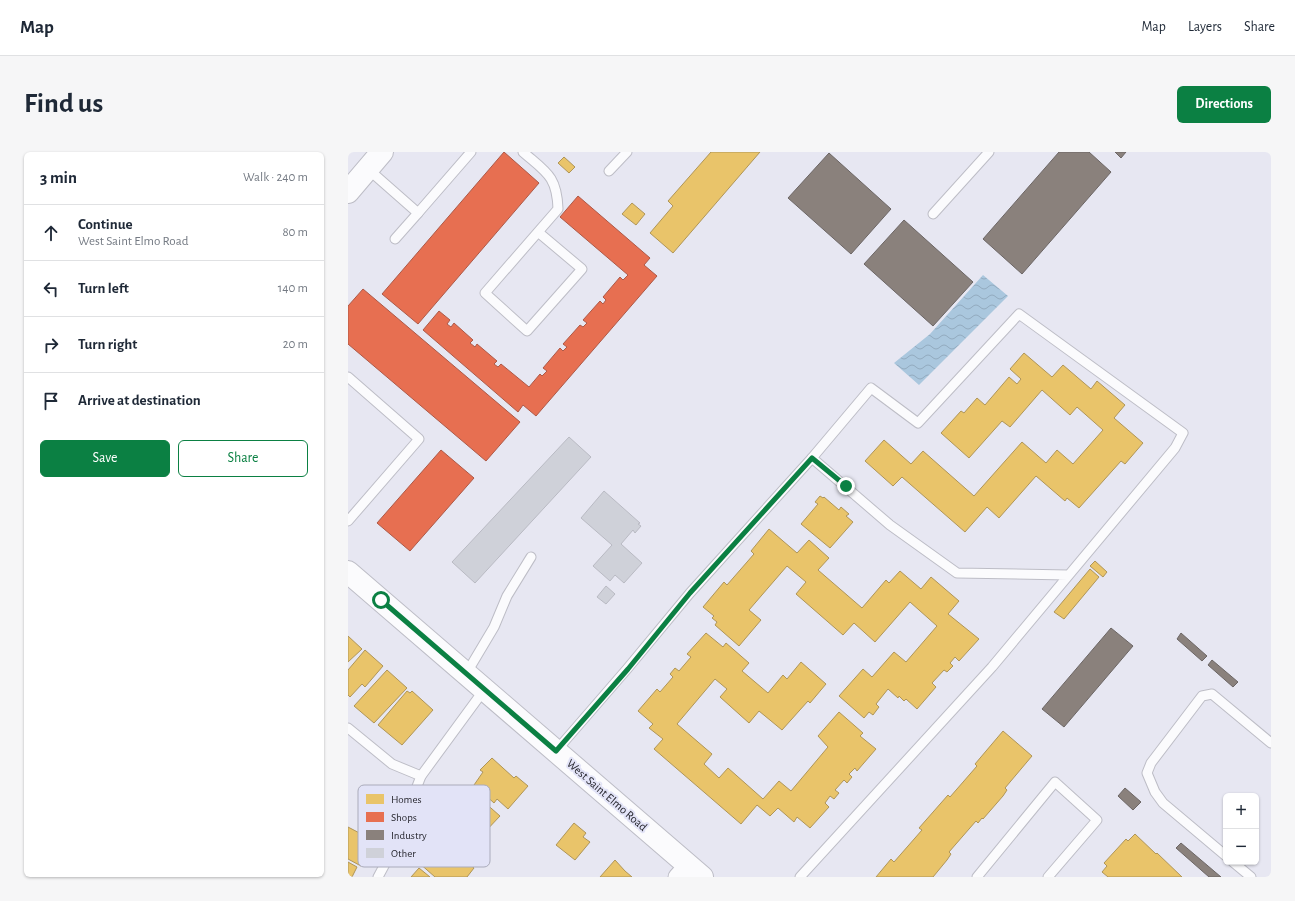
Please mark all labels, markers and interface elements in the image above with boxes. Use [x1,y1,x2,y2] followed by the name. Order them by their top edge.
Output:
[20,18,54,37] text: Map
[1141,20,1166,34] text: Map
[1188,20,1222,34] text: Layers
[1244,20,1275,34] text: Share
[1177,86,1271,123] button: Directions
[24,90,103,118] text: Find us
[40,169,77,186] text: 3 min
[243,171,308,184] text: Walk · 240 m
[78,217,133,232] text: Continue
[40,222,62,244] icon: ahead
[282,226,308,239] text: 80 m
[78,235,188,248] text: West Saint Elmo Road
[40,278,62,300] icon: left
[78,281,129,296] text: Turn left
[278,282,308,295] text: 140 m
[40,334,62,356] icon: right
[78,337,137,352] text: Turn right
[283,338,308,351] text: 20 m
[40,390,62,412] icon: arrive
[78,393,201,408] text: Arrive at destination
[40,440,170,477] button: Save
[178,440,308,477] button: Share
[837,477,855,495] route end
[372,591,390,609] route start
[565,757,649,833] street label: West Saint Elmo Road
[358,785,490,867] legend
[1223,793,1259,865] map controls
[1223,793,1259,829] button: +
[391,794,422,805] text: Homes
[391,812,417,823] text: Shops
[1223,829,1259,865] button: −
[391,830,427,841] text: Industry
[391,848,416,859] text: Other

